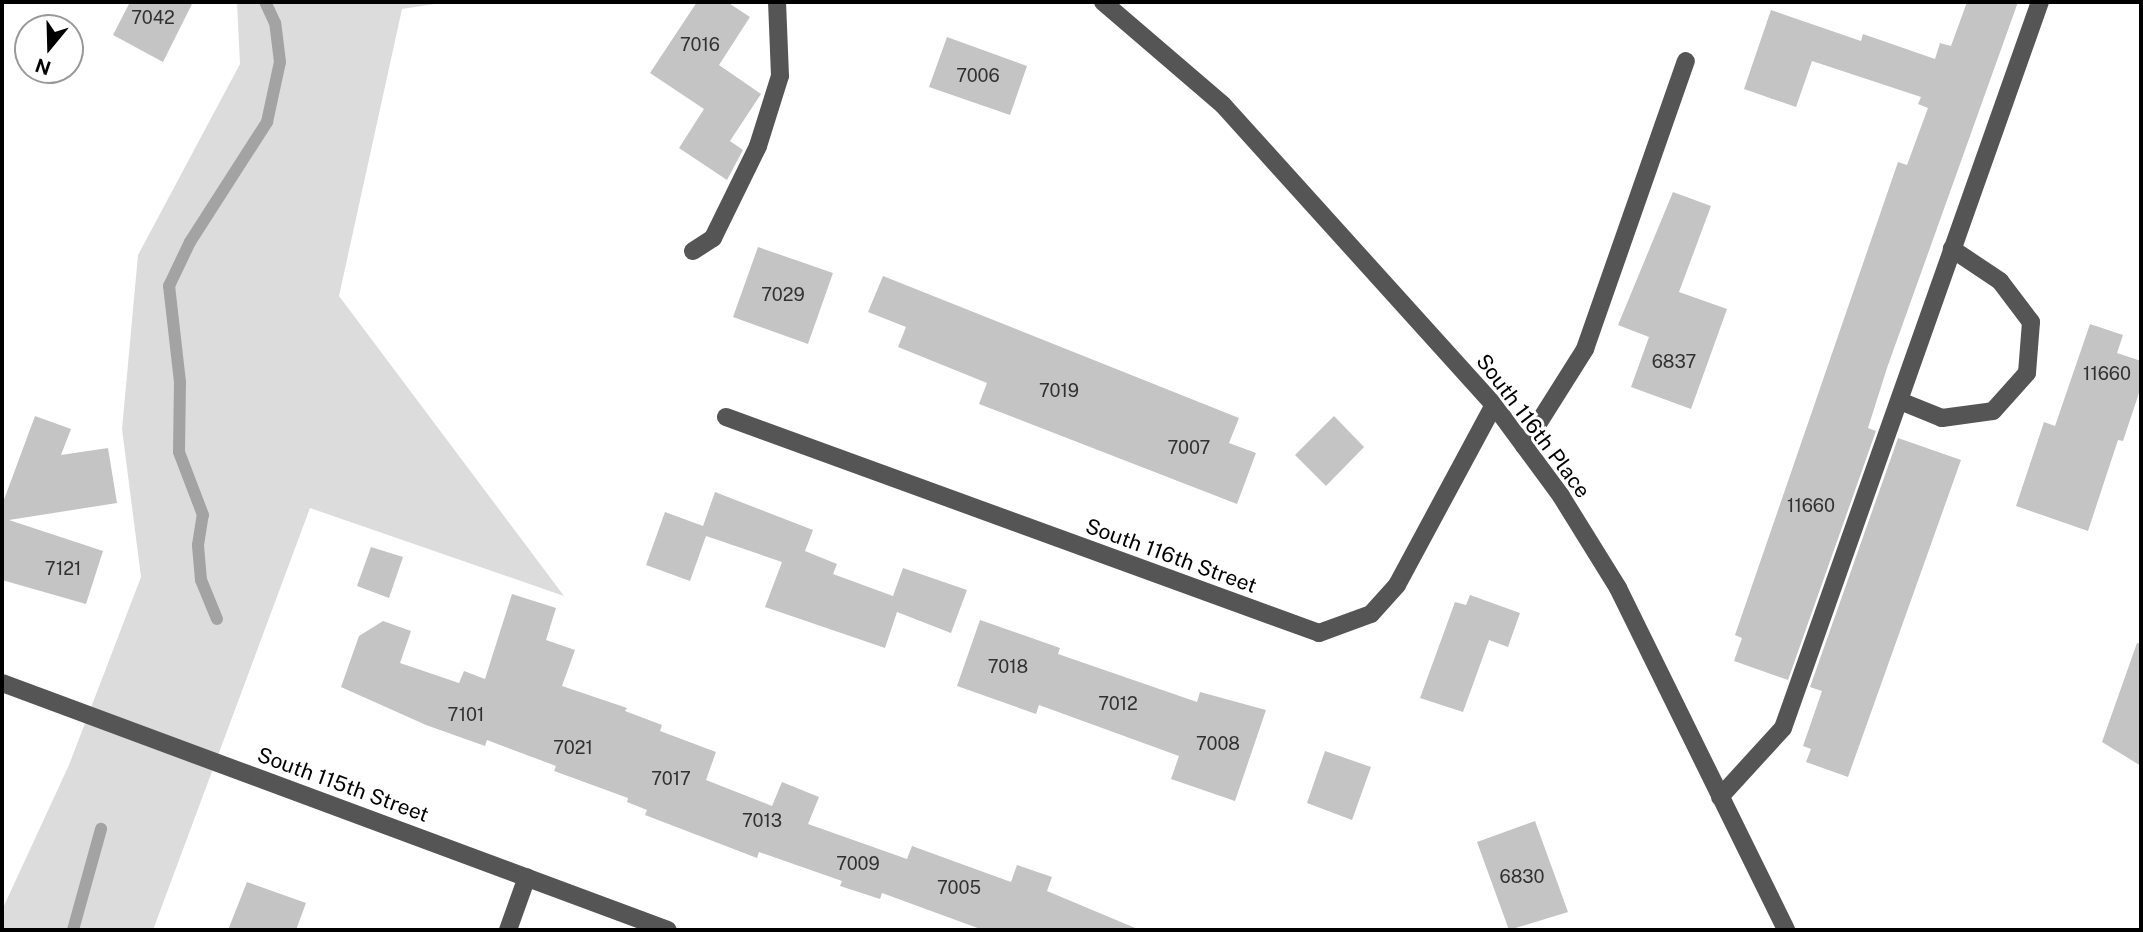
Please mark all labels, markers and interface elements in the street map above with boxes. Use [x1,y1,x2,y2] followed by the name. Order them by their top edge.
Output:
[131,7,175,29] house number: 7042
[14,14,84,84] north arrow
[680,34,720,56] house number: 7016
[32,54,53,80] text: N
[956,65,1000,87] house number: 7006
[761,284,805,306] house number: 7029
[1471,349,1595,503] street label: South 116th Place
[1652,351,1696,373] house number: 6837
[2083,363,2131,385] house number: 11660
[1039,380,1079,402] house number: 7019
[1168,437,1210,459] house number: 7007
[1787,495,1835,517] house number: 11660
[1082,513,1260,599] street label: South 116th Street
[45,558,81,580] house number: 7121
[988,656,1028,678] house number: 7018
[1098,693,1138,715] house number: 7012
[448,704,484,726] house number: 7101
[1196,733,1240,755] house number: 7008
[553,737,593,759] house number: 7021
[254,742,432,828] street label: South 115th Street
[651,768,691,790] house number: 7017
[742,810,782,832] house number: 7013
[836,853,880,875] house number: 7009
[1500,866,1544,888] house number: 6830
[937,877,981,899] house number: 7005

